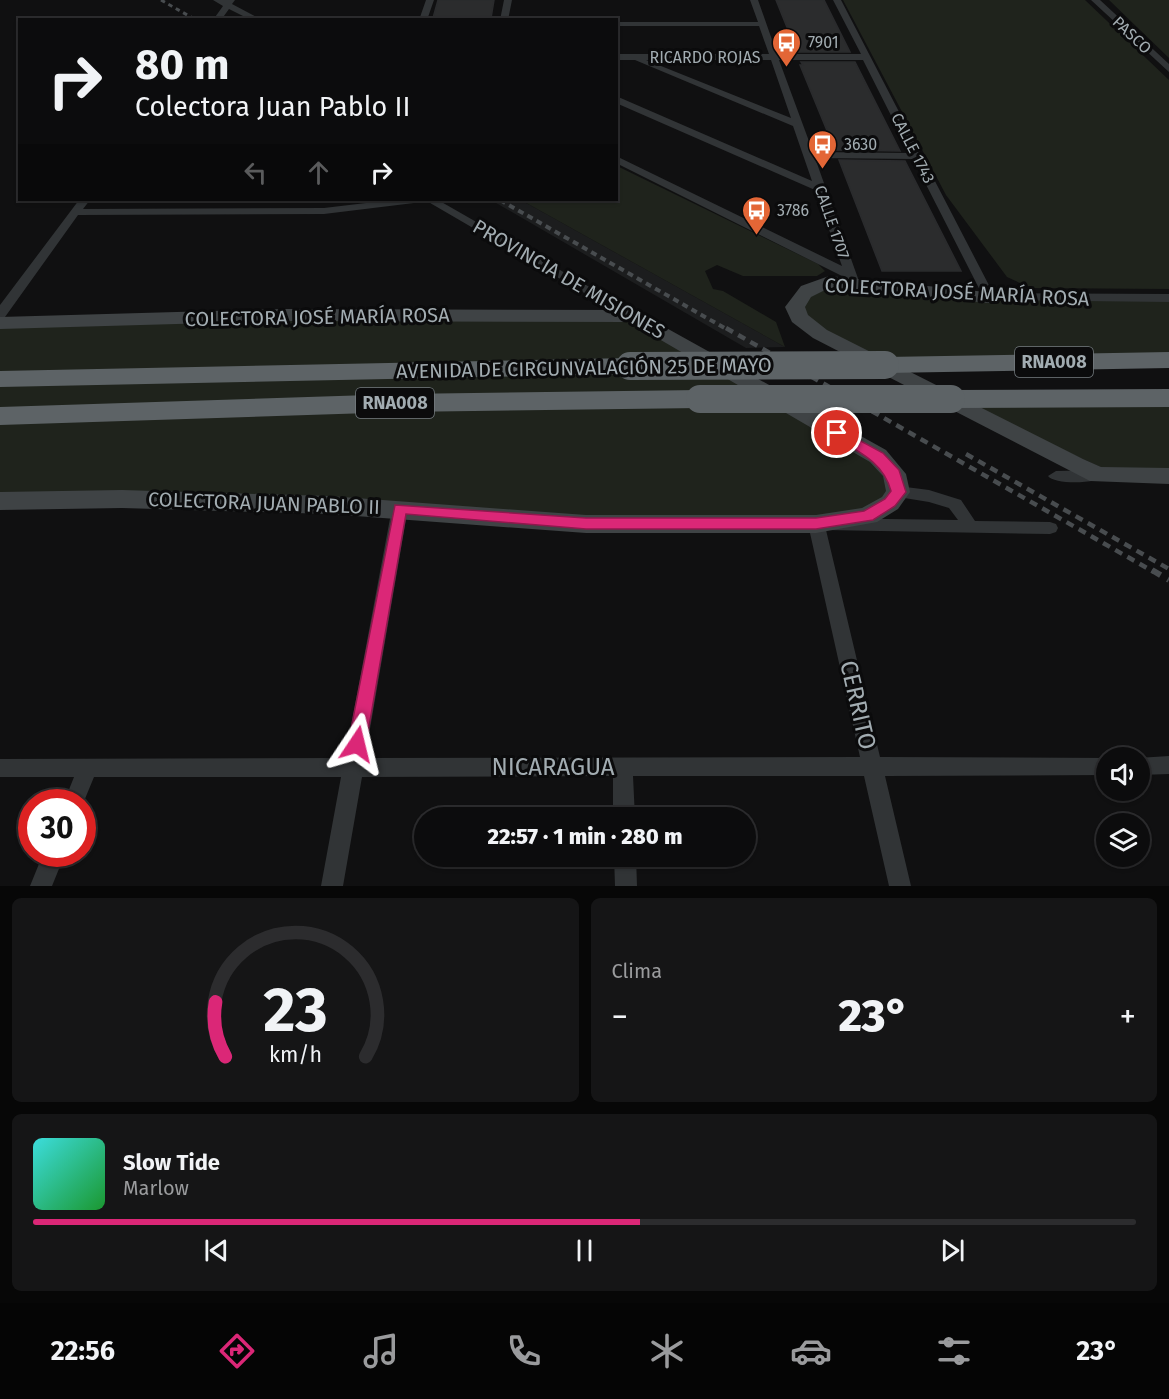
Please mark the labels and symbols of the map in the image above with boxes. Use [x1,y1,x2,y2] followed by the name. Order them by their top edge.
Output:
[1109,12,1155,58] street label: PASCO
[771,26,803,68] bus stop icon: 7901
[808,33,839,52] place label: 7901
[649,48,761,67] street label: RICARDO ROJAS
[887,110,939,186] street label: CALLE 1743
[807,128,839,170] bus stop icon: 3630
[844,135,877,154] place label: 3630
[811,183,853,261] street label: CALLE 1707
[740,194,772,236] bus stop icon: 3786
[777,201,809,220] place label: 3786
[469,214,669,344] street label: PROVINCIA DE MISIONES
[824,273,1091,311] street label: COLECTORA JOSÉ MARÍA ROSA
[184,303,450,331] street label: COLECTORA JOSÉ MARÍA ROSA
[1015,347,1093,377] road number: RNA008
[396,353,772,383] street label: AVENIDA DE CIRCUNVALACIÓN 25 DE MAYO
[356,388,434,418] road number: RNA008
[811,407,862,458] pin
[148,487,380,519] street label: COLECTORA JUAN PABLO II
[834,658,882,752] street label: CERRITO
[325,712,389,776] position arrow
[491,753,615,781] street label: NICARAGUA
[18,789,96,867] speed limit sign: 30

